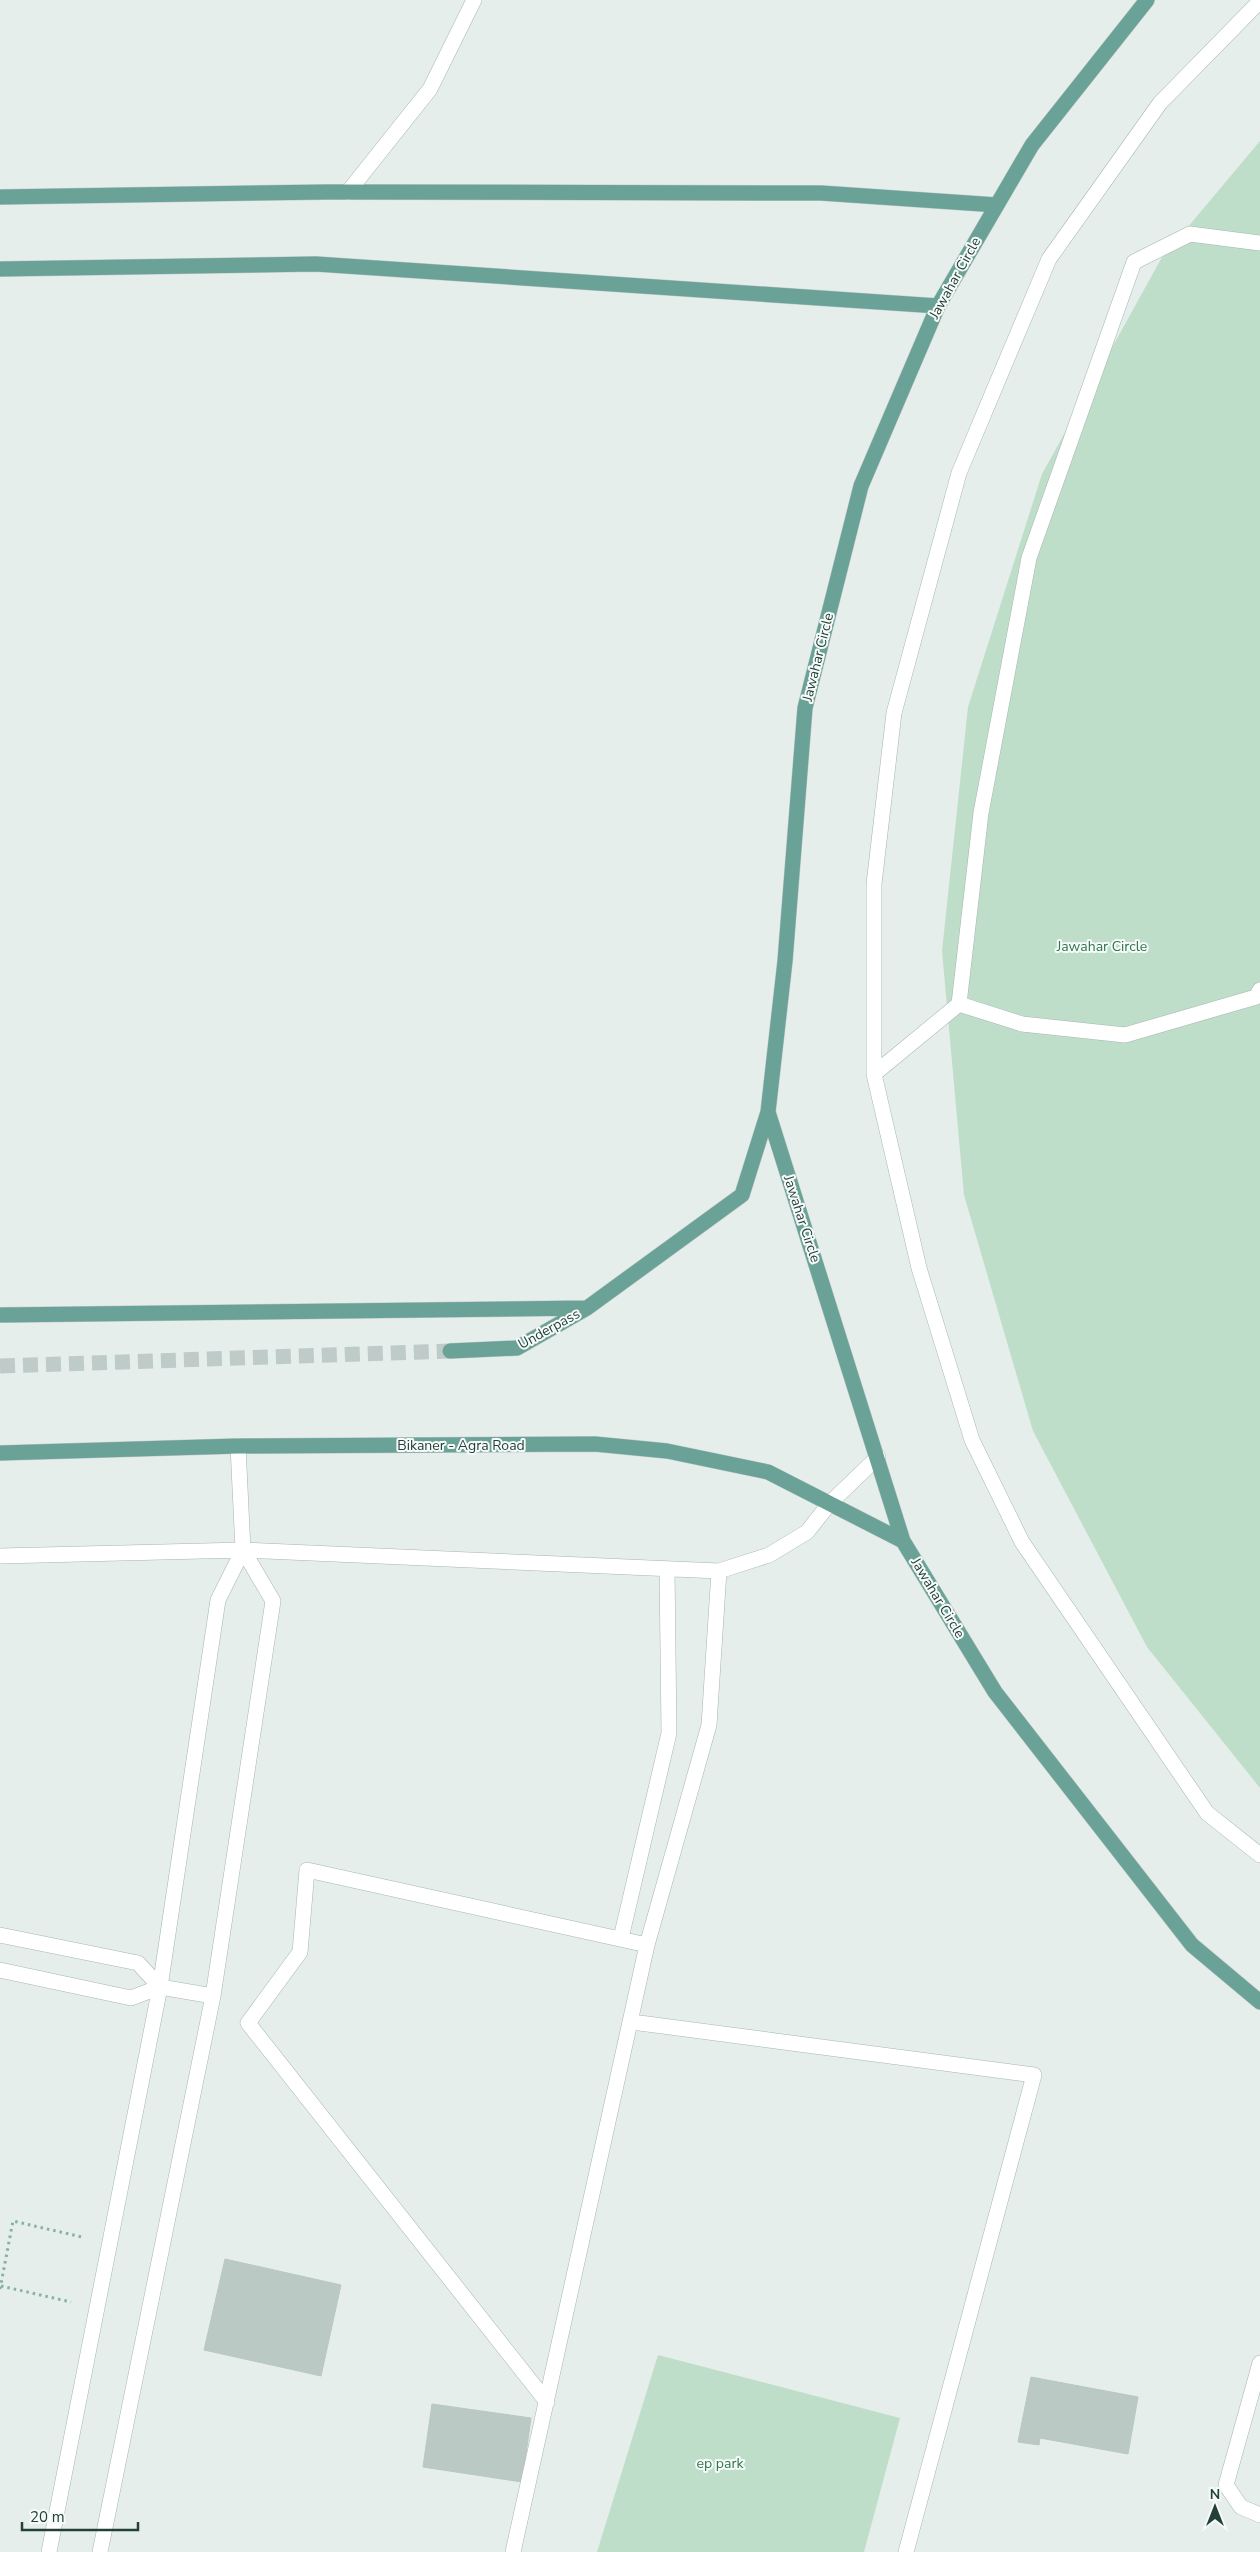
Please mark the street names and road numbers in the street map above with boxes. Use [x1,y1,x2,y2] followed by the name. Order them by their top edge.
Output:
[924,234,985,323] street label: Jawahar Circle
[798,611,838,704] street label: Jawahar Circle
[779,1172,825,1265] street label: Jawahar Circle
[515,1304,583,1354] street label: Underpass
[397,1436,525,1455] street label: Bikaner - Agra Road
[906,1553,969,1642] street label: Jawahar Circle

